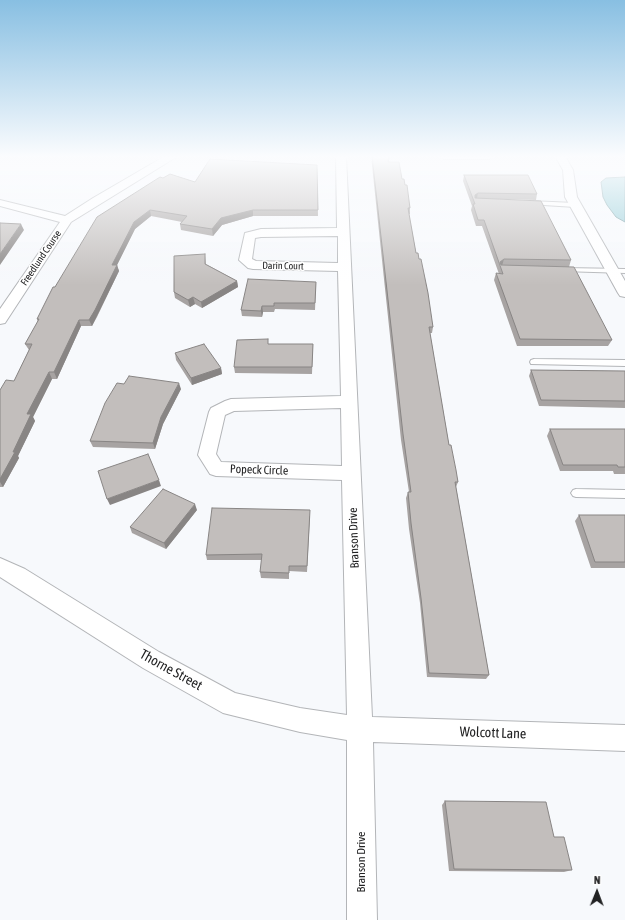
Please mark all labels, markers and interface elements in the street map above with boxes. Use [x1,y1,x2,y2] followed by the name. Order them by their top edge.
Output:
[18,228,64,288] street label: Freedlund Course
[262,260,304,272] street label: Darin Court
[230,462,288,478] street label: Popeck Circle
[346,507,362,569] street label: Branson Drive
[137,646,205,694] street label: Thorne Street
[459,723,527,743] street label: Wolcott Lane
[354,831,368,893] street label: Branson Drive
[577,872,617,912] north arrow
[594,874,601,886] text: N

